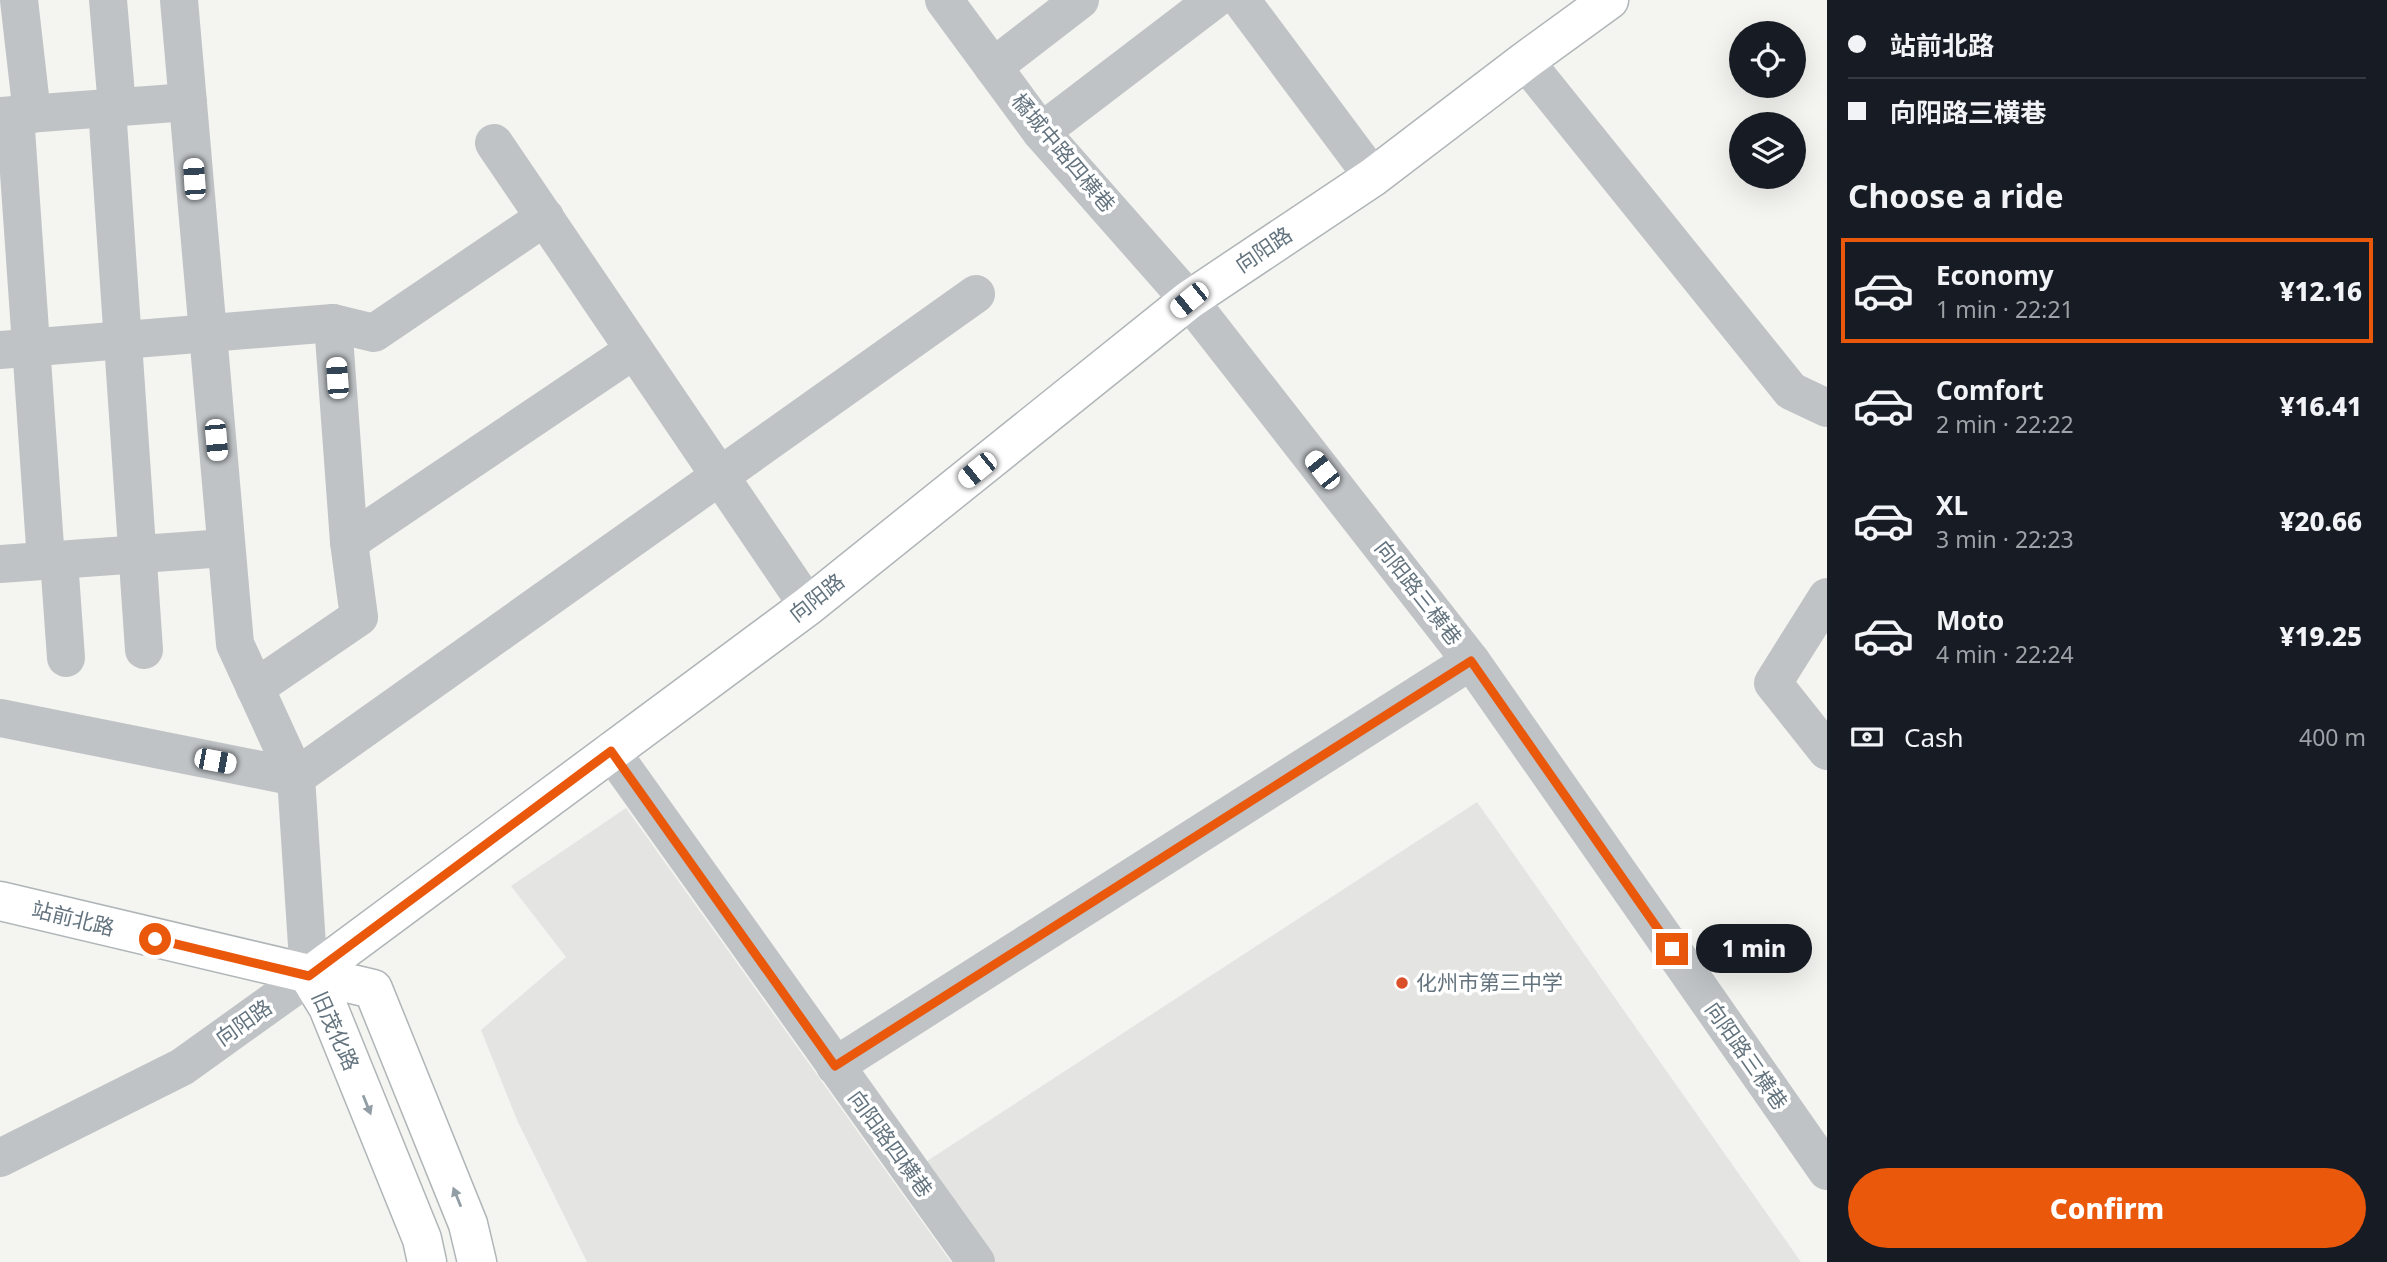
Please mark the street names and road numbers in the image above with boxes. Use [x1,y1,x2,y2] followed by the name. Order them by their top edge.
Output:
[1006,87,1122,218] street label: 橘城中路四横巷
[1229,220,1297,278] street label: 向阳路
[1369,534,1469,651] street label: 向阳路三横巷
[783,567,850,628] street label: 向阳路
[29,894,117,942] street label: 站前北路
[306,987,366,1075] street label: 旧茂化路
[210,993,277,1052] street label: 向阳路
[1699,996,1794,1115] street label: 向阳路三横巷
[842,1084,939,1203] street label: 向阳路四横巷

